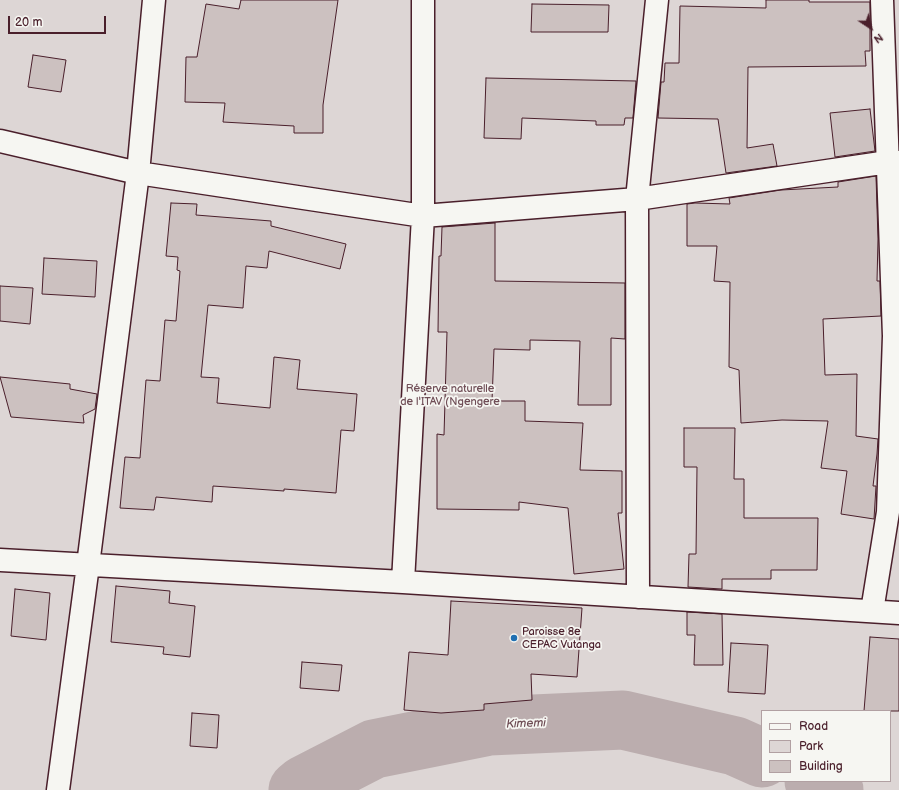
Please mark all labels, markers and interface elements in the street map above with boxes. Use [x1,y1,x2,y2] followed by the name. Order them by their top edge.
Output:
[10,8,108,34] scale bar
[851,8,891,48] north arrow
[15,15,42,30] text: 20 m
[871,31,885,46] text: N
[400,382,500,408] park label: Réserve naturelle de l'ITAV (Ngengere
[522,625,601,651] place label: Paroisse 8e CEPAC Vutanga
[509,633,519,643] marker: Paroisse 8e CEPAC Vutanga
[761,710,891,782] legend
[506,716,546,732] water label: Kimemi
[799,719,828,734] text: Road
[799,739,823,754] text: Park
[799,759,843,774] text: Building

